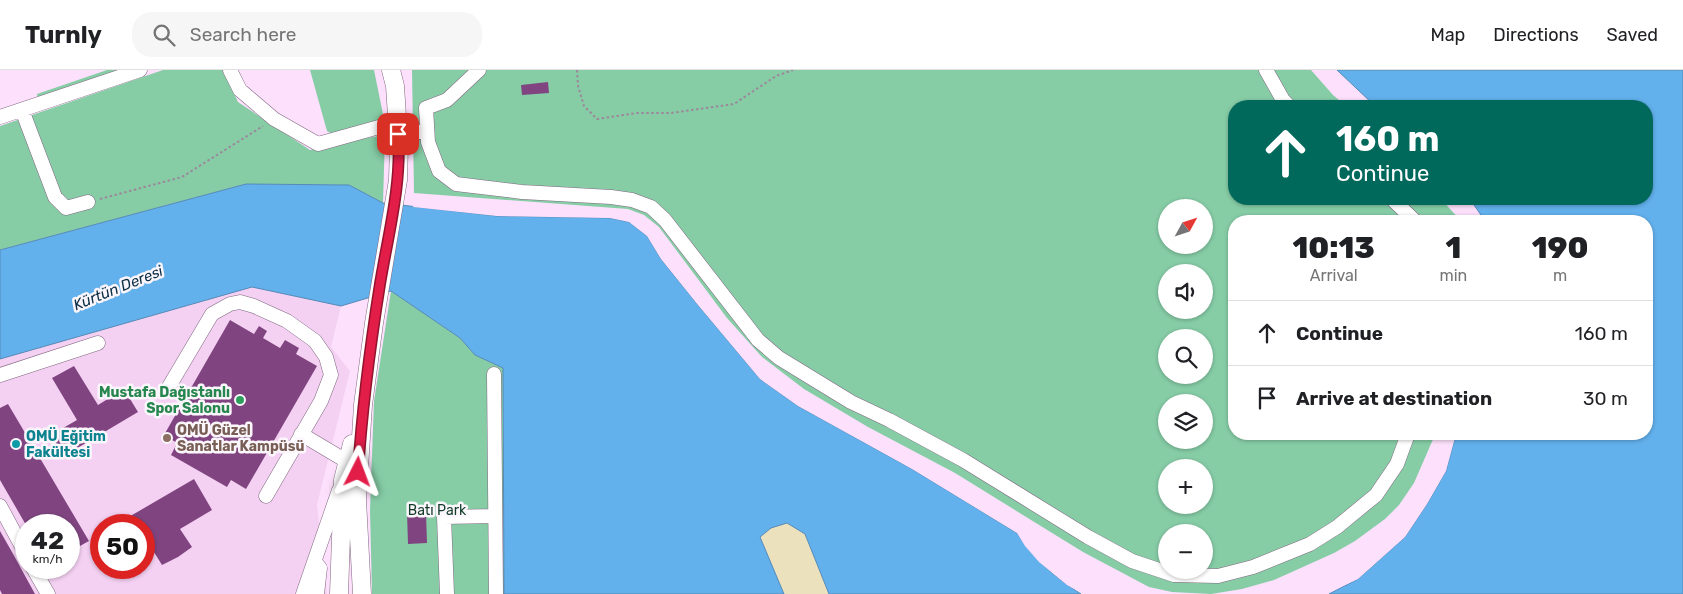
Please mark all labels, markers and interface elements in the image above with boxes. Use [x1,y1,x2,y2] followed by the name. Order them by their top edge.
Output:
[132,12,482,57] search box
[25,21,102,49] text: Turnly
[150,21,178,49] icon: search
[190,23,296,46] text: Search here
[1430,24,1465,46] text: Map
[1493,24,1579,46] text: Directions
[1607,24,1658,46] text: Saved
[377,113,419,155] pin
[1336,118,1440,160] text: 160 m
[384,120,412,148] icon: arrive
[1253,120,1318,185] icon: ahead
[1336,160,1429,187] text: Continue
[1158,199,1212,254] north arrow
[1158,199,1213,579] map controls
[1293,230,1375,266] text: 10:13
[1445,230,1461,266] text: 1
[1532,230,1588,266] text: 190
[71,262,166,314] water label: Kürtün Deresi
[1158,264,1213,319] button: sound
[1310,266,1358,285] text: Arrival
[1439,266,1467,285] text: min
[1553,266,1567,285] text: m
[1253,319,1281,347] icon: ahead
[1296,322,1383,345] text: Continue
[1575,322,1628,345] text: 160 m
[1158,329,1213,384] button: search
[99,384,230,417] place label: Mustafa Dağıstanlı Spor Salonu
[1253,384,1281,412] icon: arrive
[1296,387,1492,410] text: Arrive at destination
[1583,387,1628,410] text: 30 m
[234,394,246,406] marker: Mustafa Dağıstanlı Spor Salonu
[1158,394,1213,449] button: layers
[177,421,304,455] place label: OMÜ Güzel Sanatlar Kampüsü
[26,427,106,461] place label: OMÜ Eğitim Fakültesi
[161,432,173,444] marker: OMÜ Güzel Sanatlar Kampüsü
[10,438,22,450] marker: OMÜ Eğitim Fakültesi
[331,445,383,497] position arrow
[1158,459,1213,514] button: +
[408,502,467,519] park label: Batı Park
[90,514,155,579] speed limit sign: 50
[1158,524,1213,579] button: −
[31,526,64,555] text: 42
[33,552,62,566] text: km/h

